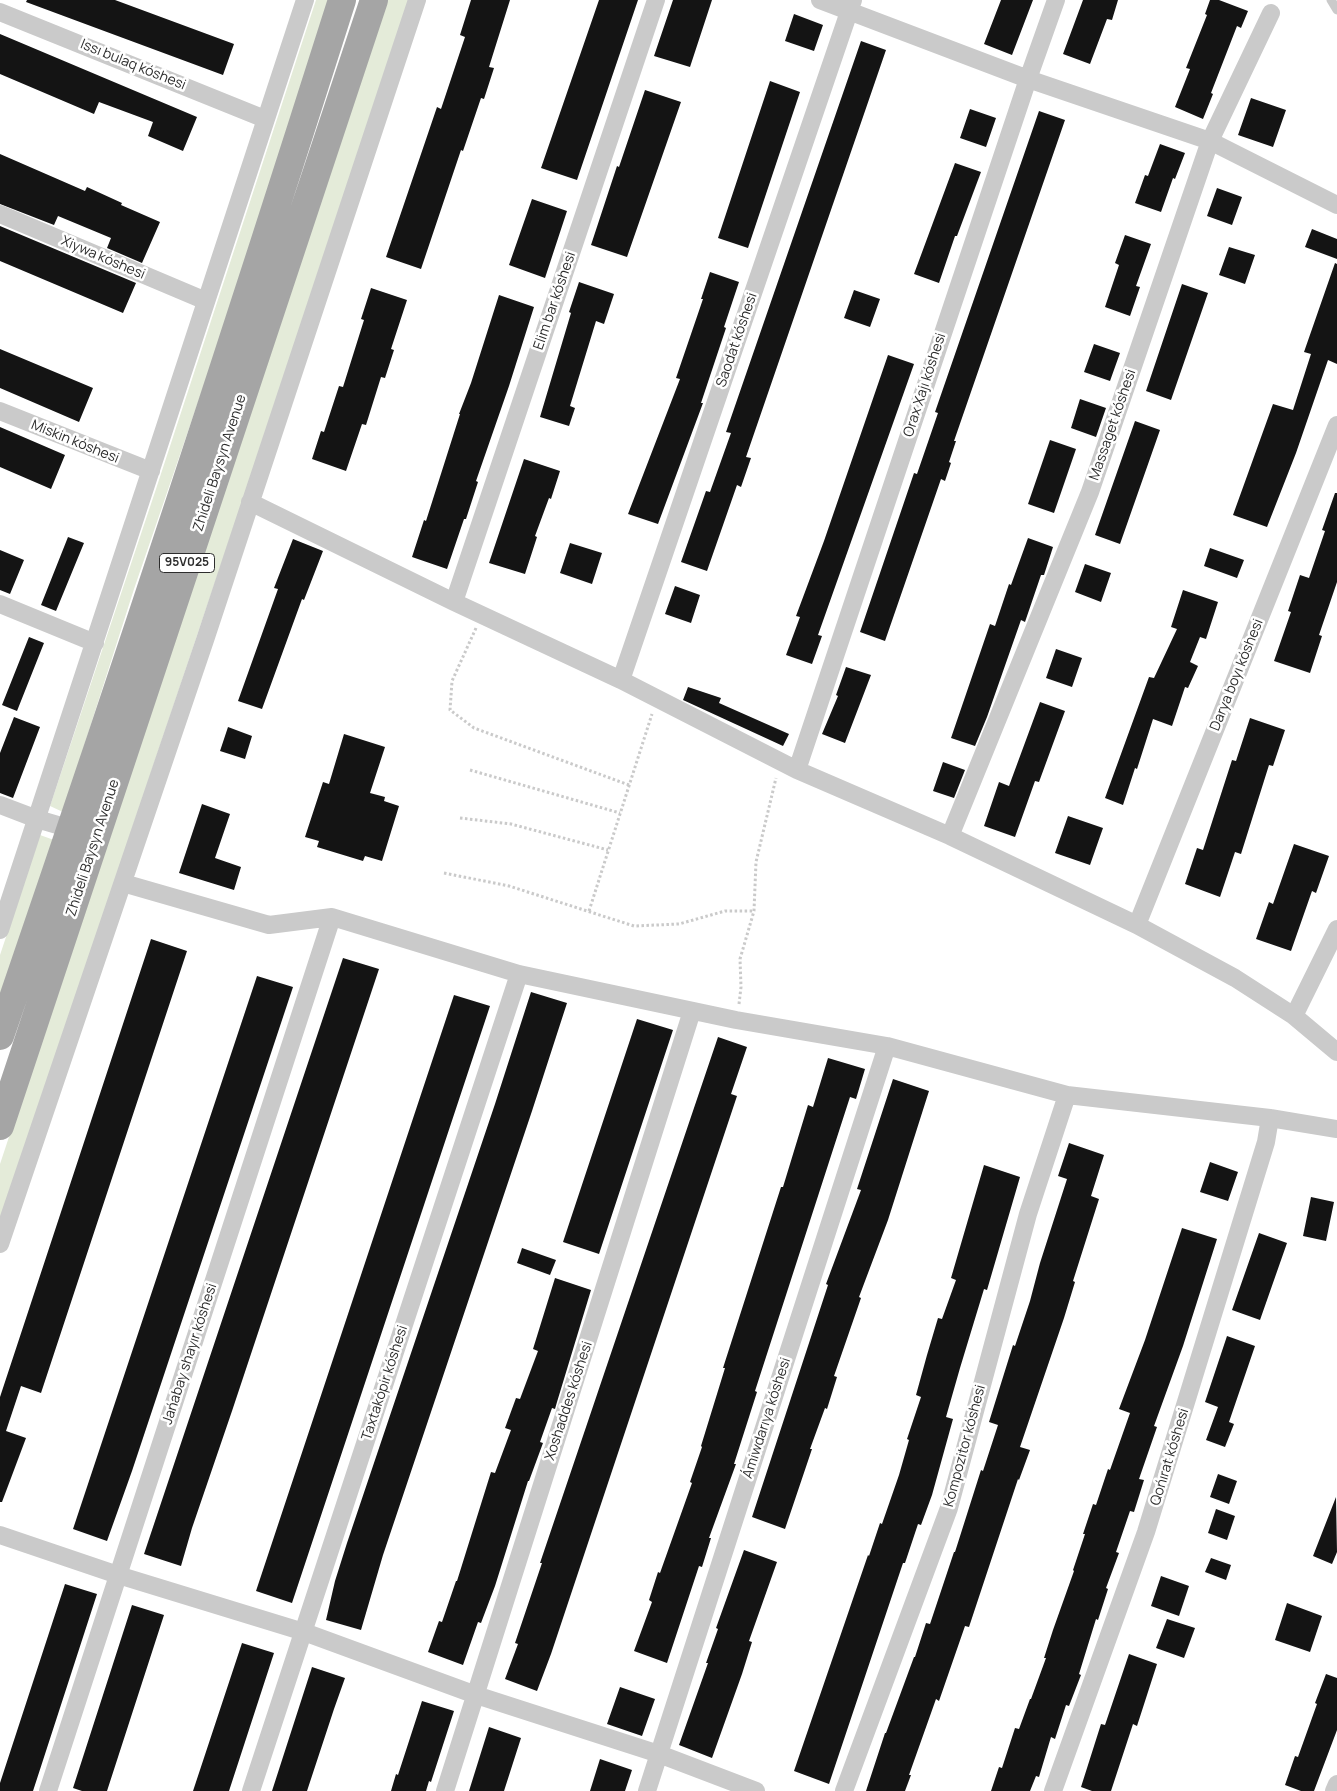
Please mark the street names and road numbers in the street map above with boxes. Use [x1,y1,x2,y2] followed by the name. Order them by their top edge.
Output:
[78,36,188,94] street label: Issı bulaq kóshesi
[59,233,147,283] street label: Xiywa kóshesi
[530,250,580,352] street label: Elim bar kóshesi
[713,291,761,389] street label: Saodat kóshesi
[900,331,950,439] street label: Orax Xajı kóshesi
[1086,367,1140,483] street label: Massaget kóshesi
[190,392,250,534] street label: Zhideli Baysyn Avenue
[29,417,121,467] street label: Miskin kóshesi
[160,554,214,572] road number: 95V025
[1207,617,1267,733] street label: Darya boyı kóshesi
[63,777,123,919] street label: Zhideli Baysyn Avenue
[159,1281,221,1427] street label: Jańabay shayır kóshesi
[358,1323,412,1443] street label: Taxtakópir kóshesi
[542,1339,596,1463] street label: Xoshaddes kóshesi
[740,1355,794,1481] street label: Ámiwdarıya kóshesi
[941,1383,989,1509] street label: Kompozitor kóshesi
[1147,1407,1193,1507] street label: Qońırat kóshesi

